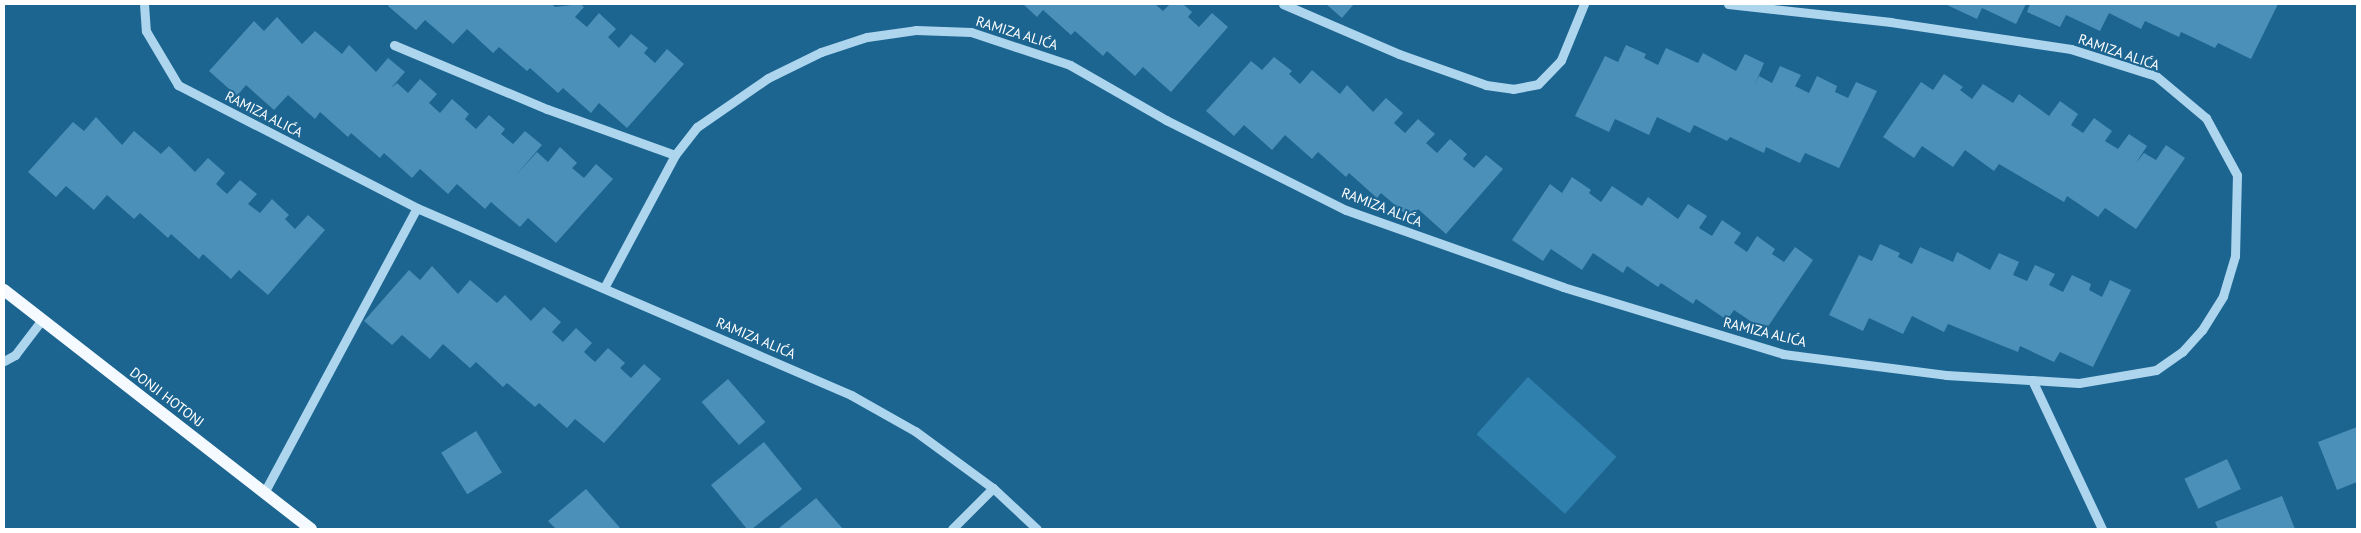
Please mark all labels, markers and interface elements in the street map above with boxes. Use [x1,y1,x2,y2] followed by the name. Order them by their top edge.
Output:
[973,12,1061,54] street label: RAMIZA ALIĆA
[2076,30,2162,74] street label: RAMIZA ALIĆA
[222,87,306,141] street label: RAMIZA ALIĆA
[1339,184,1425,230] street label: RAMIZA ALIĆA
[713,313,799,363] street label: RAMIZA ALIĆA
[1721,313,1809,351] street label: RAMIZA ALIĆA
[127,364,207,430] street label: DONJI HOTONJ

